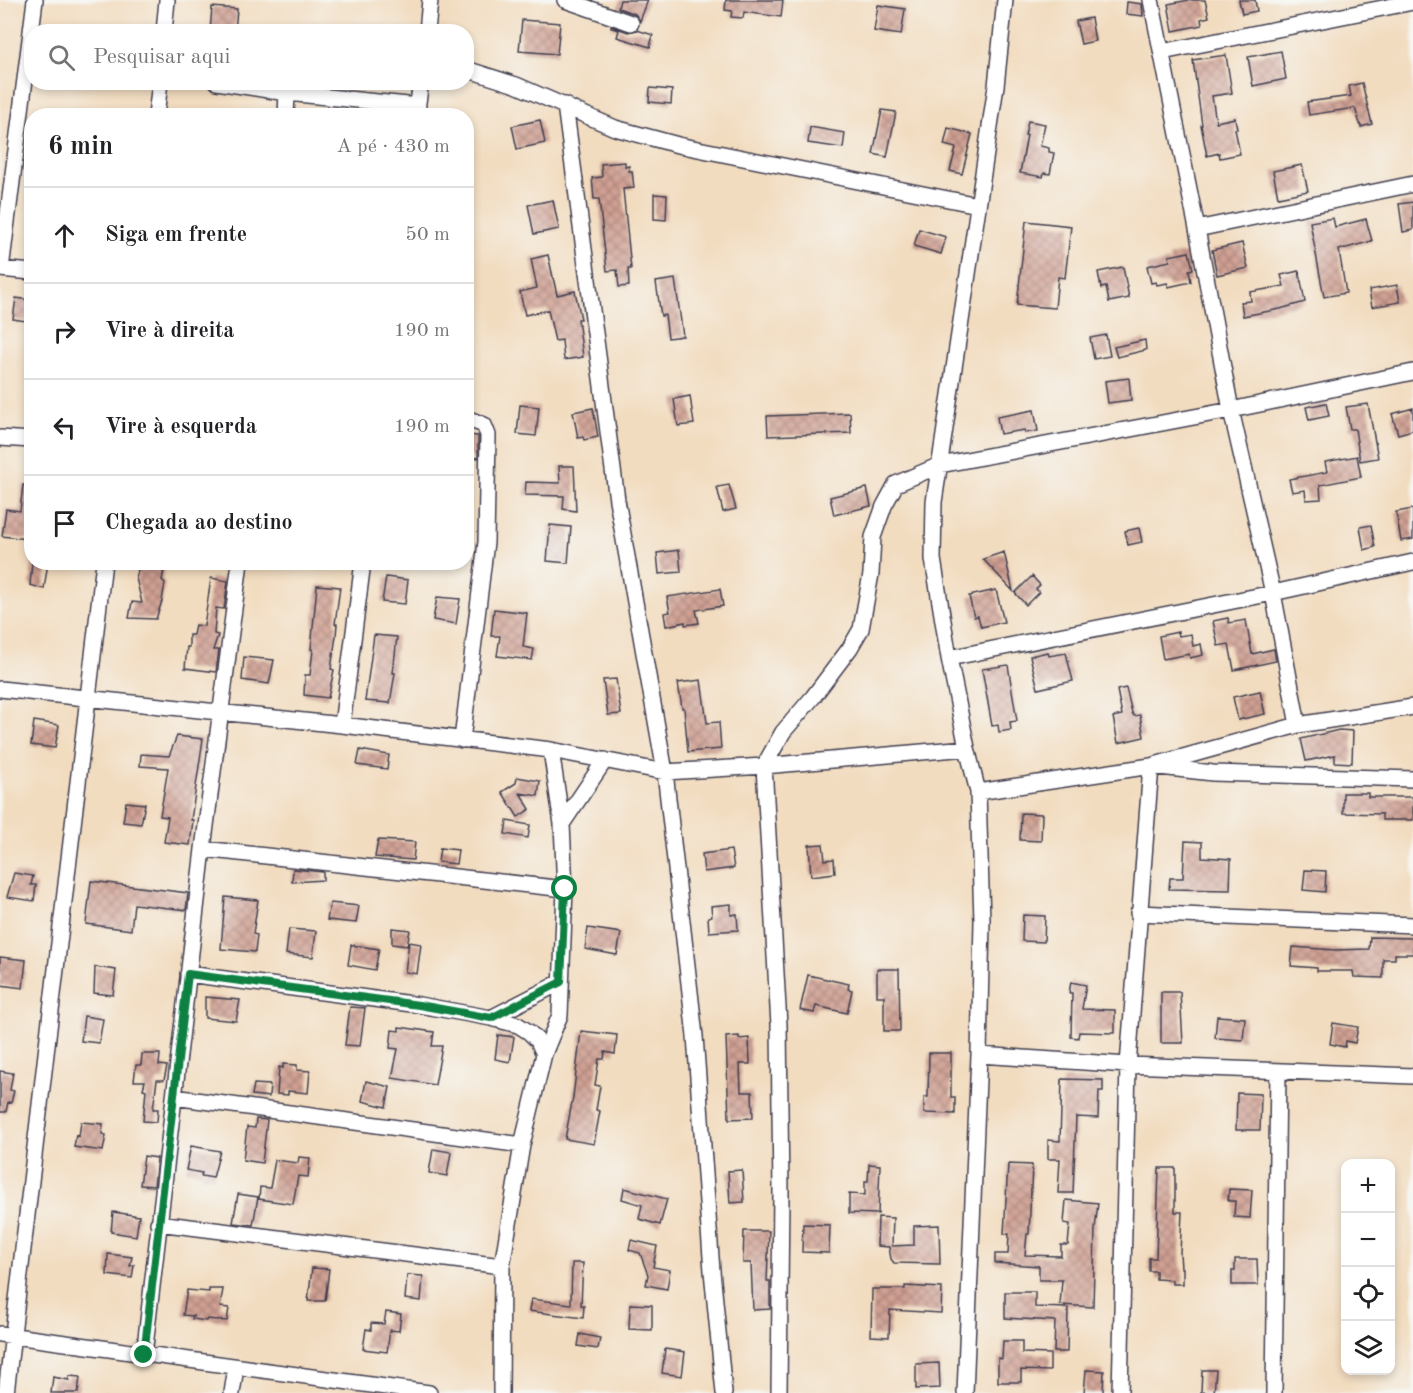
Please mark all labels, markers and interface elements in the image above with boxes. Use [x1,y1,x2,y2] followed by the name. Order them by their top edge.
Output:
[24,24,474,90] search box
[45,41,78,74] icon: search
[93,46,230,68] text: Pesquisar aqui
[48,134,113,160] text: 6 min
[336,137,450,157] text: A pé · 430 m
[48,219,81,252] icon: ahead
[105,224,247,246] text: Siga em frente
[405,225,450,245] text: 50 m
[48,315,81,348] icon: right
[105,320,235,342] text: Vire à direita
[394,321,450,341] text: 190 m
[48,411,81,444] icon: left
[105,416,257,438] text: Vire à esquerda
[394,417,450,437] text: 190 m
[48,507,81,540] icon: arrive
[105,512,293,534] text: Chegada ao destino
[551,875,577,901] route start
[1341,1159,1395,1375] map controls
[1341,1159,1395,1213] button: +
[1341,1213,1395,1267] button: −
[1341,1267,1395,1321] button: locate
[1341,1321,1395,1375] button: layers
[130,1341,156,1367] route end

